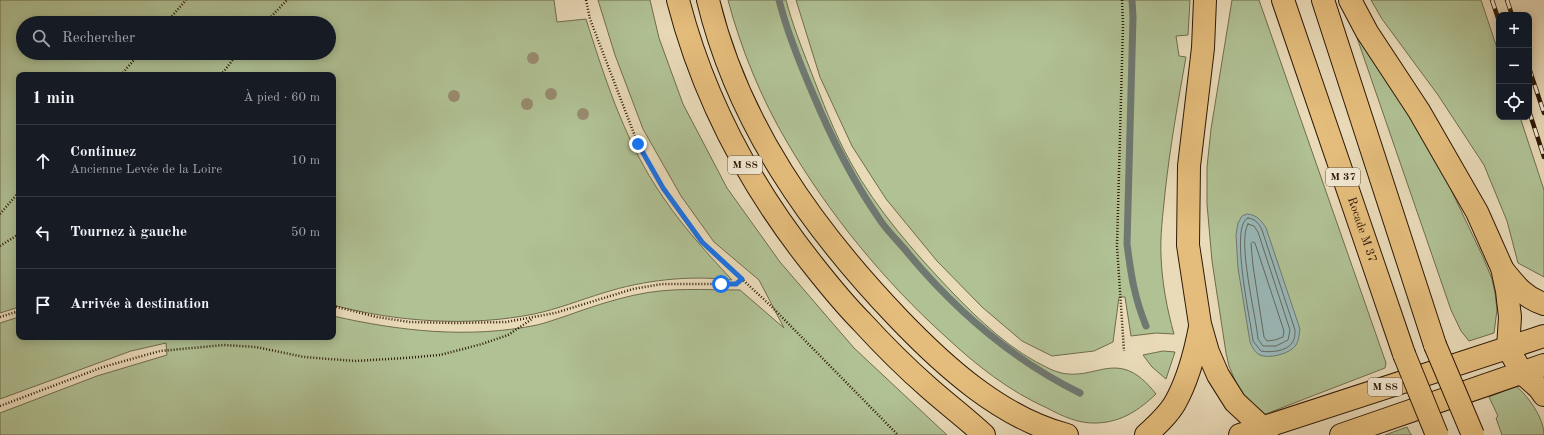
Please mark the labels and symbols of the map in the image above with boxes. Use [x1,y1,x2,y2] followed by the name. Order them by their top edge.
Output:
[629,135,647,153] route end
[728,156,762,174] road number: M 88
[1326,168,1360,186] road number: M 37
[1345,196,1378,264] street label: Rocade M 37
[712,275,730,293] route start
[1368,378,1402,396] road number: M 88

